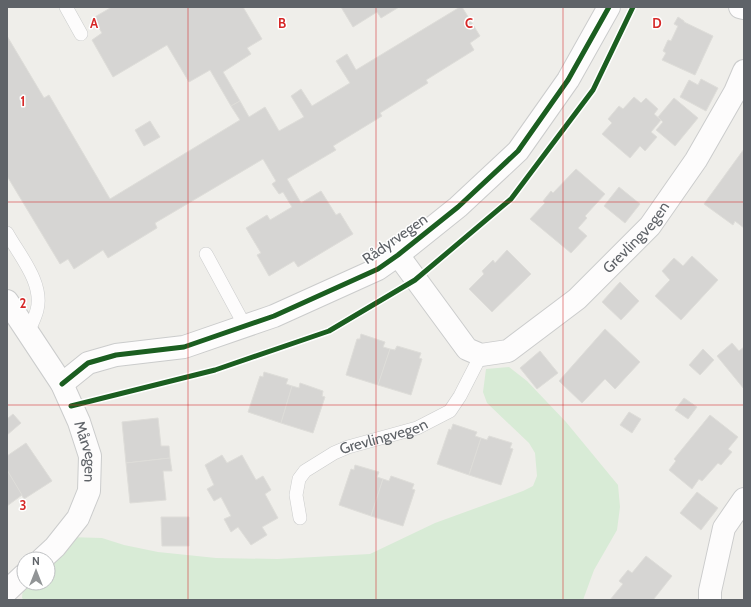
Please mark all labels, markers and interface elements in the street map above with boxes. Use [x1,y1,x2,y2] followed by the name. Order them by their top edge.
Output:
[90,15,99,31] text: A
[278,15,286,31] text: B
[465,15,473,31] text: C
[652,15,662,31] text: D
[21,93,25,109] text: 1
[599,198,673,277] street label: Grevlingvegen
[359,210,431,268] street label: Rådyrvegen
[20,295,27,311] text: 2
[337,415,431,459] street label: Grevlingvegen
[70,419,100,483] street label: Mårvegen
[19,497,27,513] text: 3
[16,551,56,591] north arrow
[32,554,40,568] text: N

